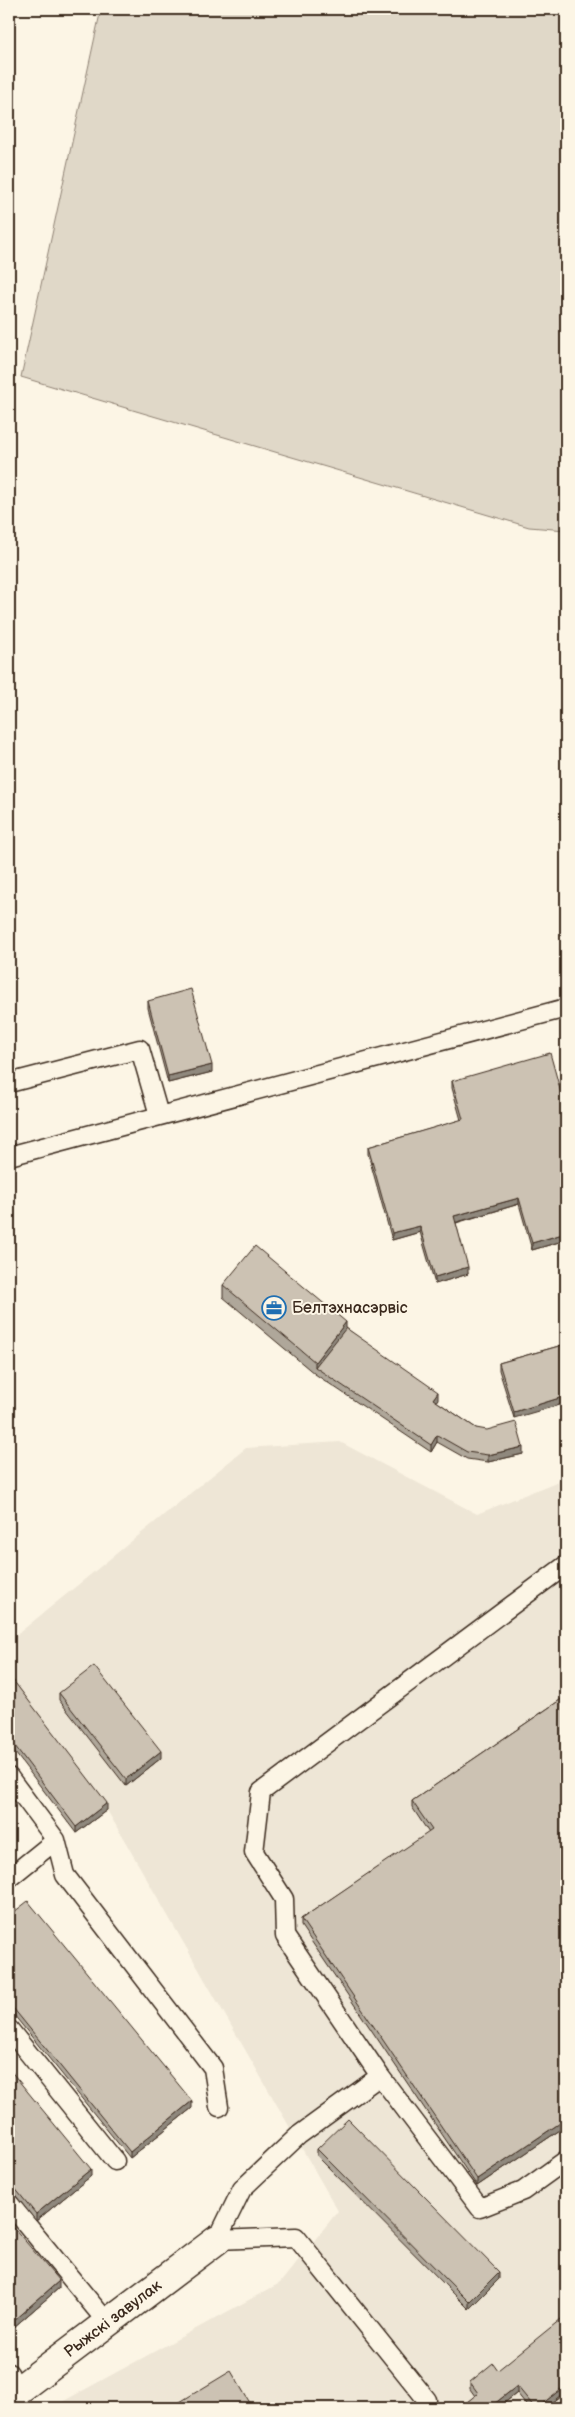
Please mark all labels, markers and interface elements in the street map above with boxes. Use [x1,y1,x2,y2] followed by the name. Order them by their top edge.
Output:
[261,1295,287,1321] office icon: Белтэхнасэрвіс
[292,1299,408,1318] place label: Белтэхнасэрвіс
[60,2276,166,2362] street label: Рыжскі завулак

